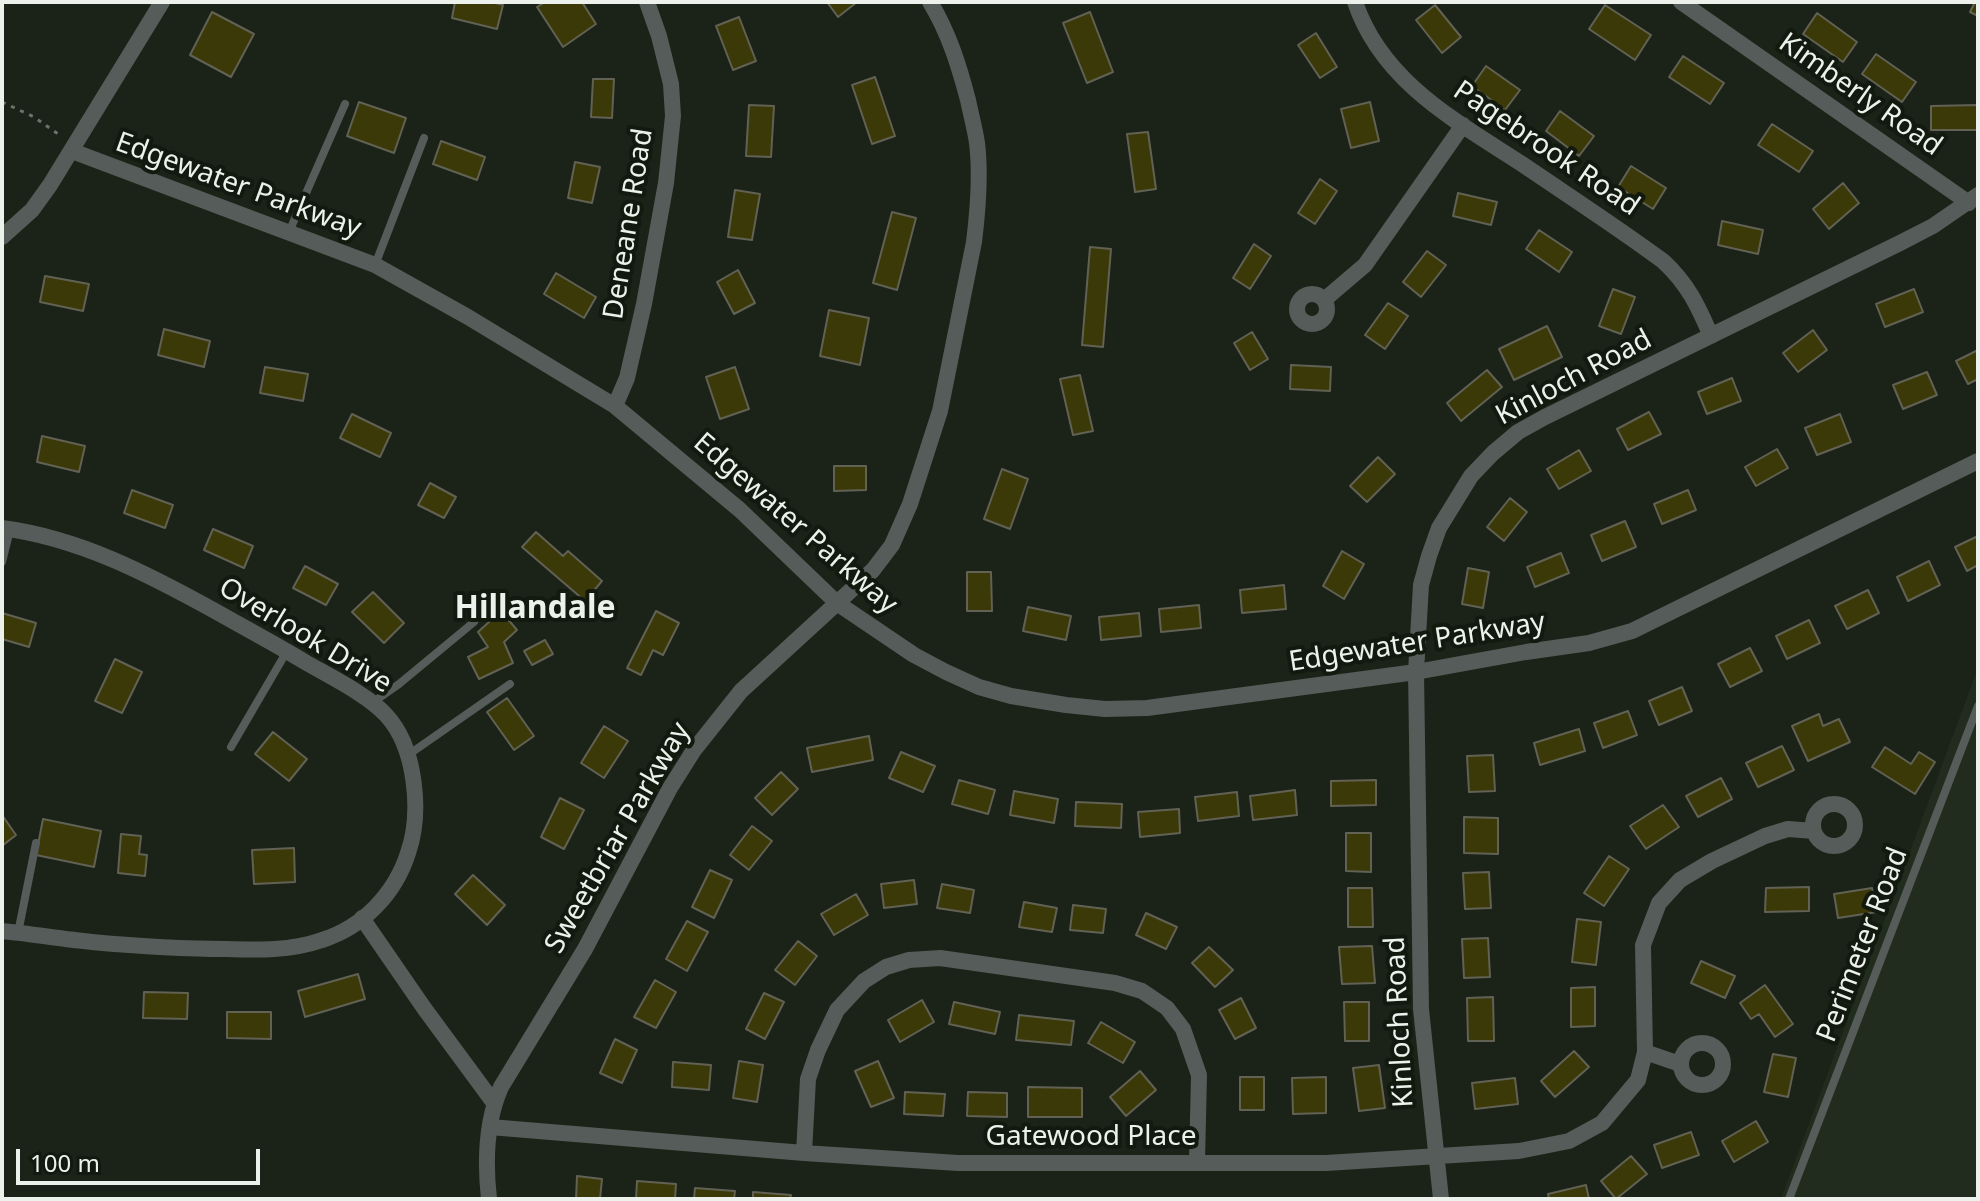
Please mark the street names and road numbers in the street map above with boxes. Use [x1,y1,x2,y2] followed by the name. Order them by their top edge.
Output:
[1772,26,1948,164] street label: Kimberly Road
[1447,74,1645,224] street label: Pagebrook Road
[111,126,365,246] street label: Edgewater Parkway
[597,126,661,322] street label: Deneane Road
[1490,323,1658,433] street label: Kinloch Road
[686,426,904,622] street label: Edgewater Parkway
[212,571,398,701] street label: Overlook Drive
[1287,606,1547,680] street label: Edgewater Parkway
[538,717,698,959] street label: Sweetbriar Parkway
[1810,843,1916,1047] street label: Perimeter Road
[1379,936,1421,1108] street label: Kinloch Road
[986,1120,1196,1154] street label: Gatewood Place

